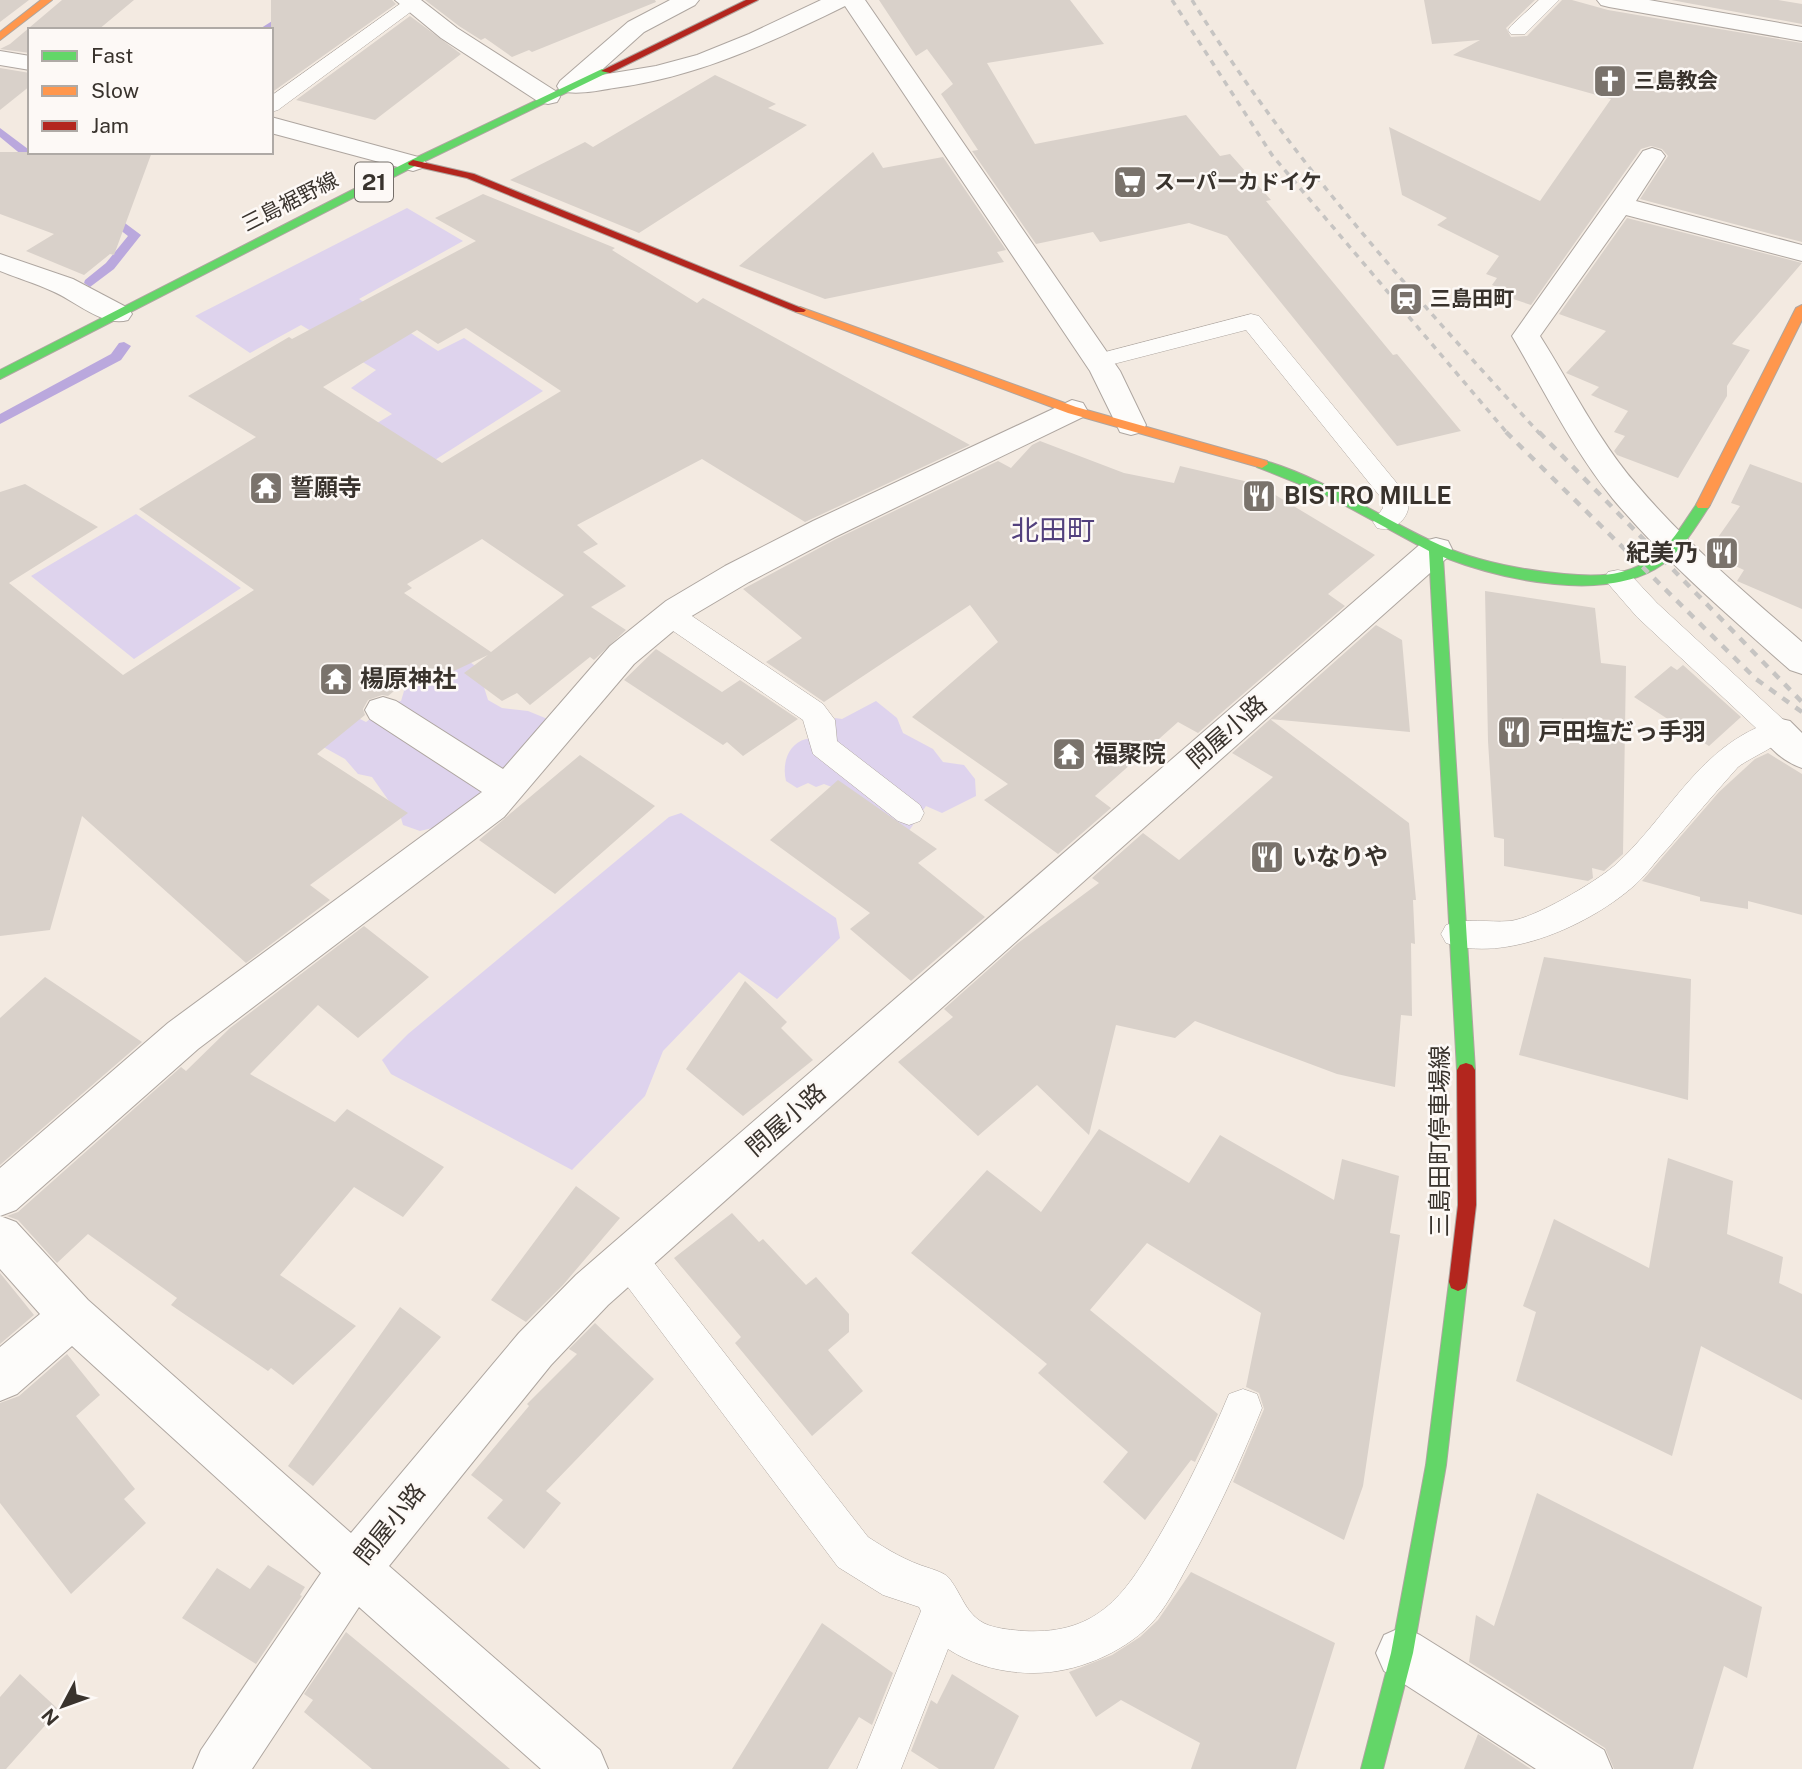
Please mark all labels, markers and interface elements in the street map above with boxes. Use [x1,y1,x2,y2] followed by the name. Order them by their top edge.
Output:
[28,28,273,154] legend
[91,43,133,68] text: Fast
[1591,62,1629,100] church icon: 三島教会
[1634,68,1718,93] place label: 三島教会
[91,78,139,103] text: Slow
[91,113,129,138] text: Jam
[355,162,393,202] road number: 21
[1111,163,1149,201] supermarket icon: スーパーカドイケ
[237,167,342,237] street label: 三島裾野線
[1154,169,1322,194] place label: スーパーカドイケ
[1387,280,1425,318] station icon: 三島田町
[1430,286,1514,311] place label: 三島田町
[247,469,285,507] temple icon: 誓願寺
[290,473,362,501] place label: 誓願寺
[1240,477,1278,515] restaurant icon: BISTRO MILLE
[1284,481,1452,509] place label: BISTRO MILLE
[1011,513,1095,546] district label: 北田町
[1703,534,1741,572] restaurant icon: 紀美乃
[1626,538,1698,566] place label: 紀美乃
[317,660,355,698] temple icon: 楊原神社
[360,664,456,692] place label: 楊原神社
[1181,689,1272,773] street label: 問屋小路
[1495,713,1533,751] restaurant icon: 戸田塩だっ手羽
[1538,717,1706,745] place label: 戸田塩だっ手羽
[1050,735,1088,773] temple icon: 福聚院
[1094,739,1166,767] place label: 福聚院
[1248,838,1286,876] restaurant icon: いなりや
[1292,842,1388,870] place label: いなりや
[1425,1045,1453,1237] street label: 三島田町停車場線
[740,1077,831,1161] street label: 問屋小路
[348,1477,430,1569] street label: 問屋小路
[28,1671,98,1741] north arrow
[37,1704,63,1730] text: N

